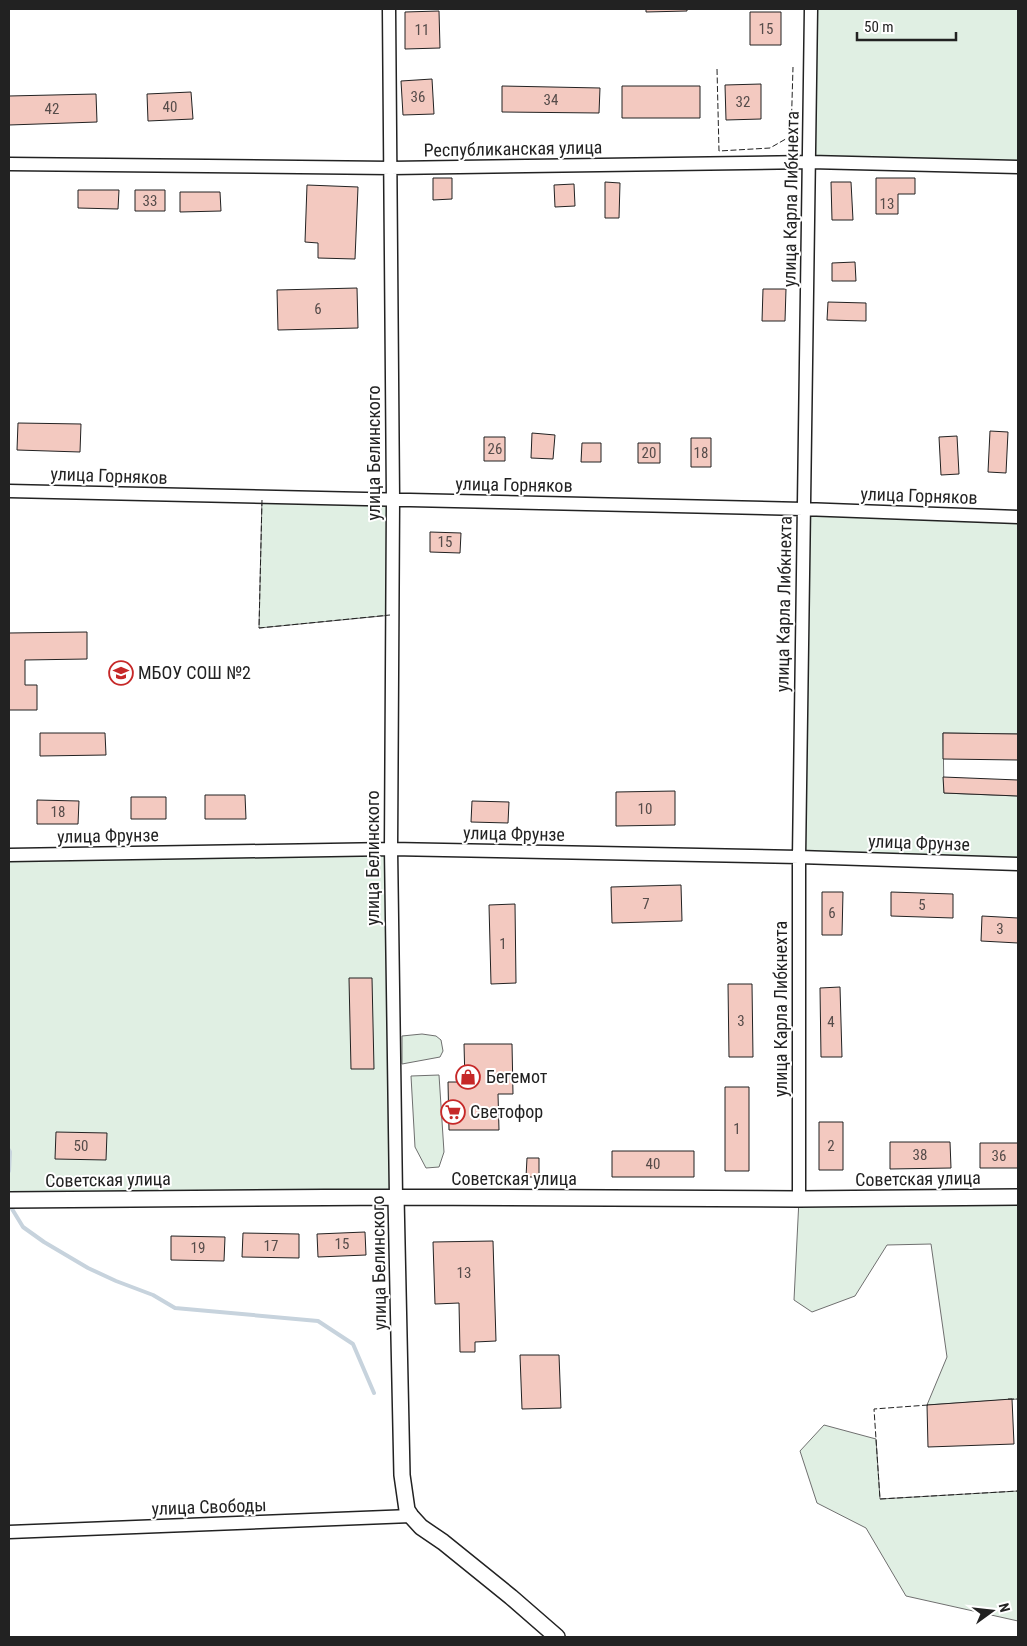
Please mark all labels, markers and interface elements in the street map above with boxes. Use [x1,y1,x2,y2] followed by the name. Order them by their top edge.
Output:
[857,10,956,42] scale bar
[864,18,894,36] text: 50 m
[759,20,773,38] house number: 15
[415,21,429,39] house number: 11
[411,88,425,106] house number: 36
[544,91,558,109] house number: 34
[736,93,750,111] house number: 32
[163,98,177,116] house number: 40
[45,100,59,118] house number: 42
[778,111,803,287] street label: улица Карла Либкнехта
[423,136,603,161] street label: Республиканская улица
[143,192,157,210] house number: 33
[880,195,894,213] house number: 13
[314,300,322,318] house number: 6
[363,386,384,520] street label: улица Белинского
[488,440,502,458] house number: 26
[642,444,656,462] house number: 20
[694,444,708,462] house number: 18
[50,463,168,488] street label: улица Горняков
[455,473,573,496] street label: улица Горняков
[860,483,978,508] street label: улица Горняков
[771,516,796,692] street label: улица Карла Либкнехта
[438,533,452,551] house number: 15
[108,660,134,686] school or university icon: МБОУ СОШ №2
[138,662,251,683] place label: МБОУ СОШ №2
[362,791,383,925] street label: улица Белинского
[638,800,652,818] house number: 10
[51,803,65,821] house number: 18
[463,822,565,845] street label: улица Фрунзе
[57,824,159,847] street label: улица Фрунзе
[868,830,970,855] street label: улица Фрунзе
[642,895,650,913] house number: 7
[918,896,926,914] house number: 5
[828,904,836,922] house number: 6
[996,920,1004,938] house number: 3
[770,921,791,1097] street label: улица Карла Либкнехта
[499,935,507,953] house number: 1
[737,1012,745,1030] house number: 3
[827,1013,835,1031] house number: 4
[455,1064,481,1090] shop icon: Бегемот
[486,1066,548,1087] place label: Бегемот
[440,1099,466,1125] supermarket icon: Светофор
[470,1101,543,1122] place label: Светофор
[733,1120,741,1138] house number: 1
[74,1137,88,1155] house number: 50
[827,1137,835,1155] house number: 2
[913,1146,927,1164] house number: 38
[992,1147,1006,1165] house number: 36
[646,1155,660,1173] house number: 40
[855,1167,981,1190] street label: Советская улица
[45,1168,171,1191] street label: Советская улица
[451,1168,577,1189] street label: Советская улица
[367,1195,390,1331] street label: улица Белинского
[335,1235,349,1253] house number: 15
[264,1237,278,1255] house number: 17
[191,1239,205,1257] house number: 19
[457,1264,471,1282] house number: 13
[151,1494,267,1519] street label: улица Свободы
[967,1586,1017,1636] north arrow
[996,1601,1013,1614] text: N

